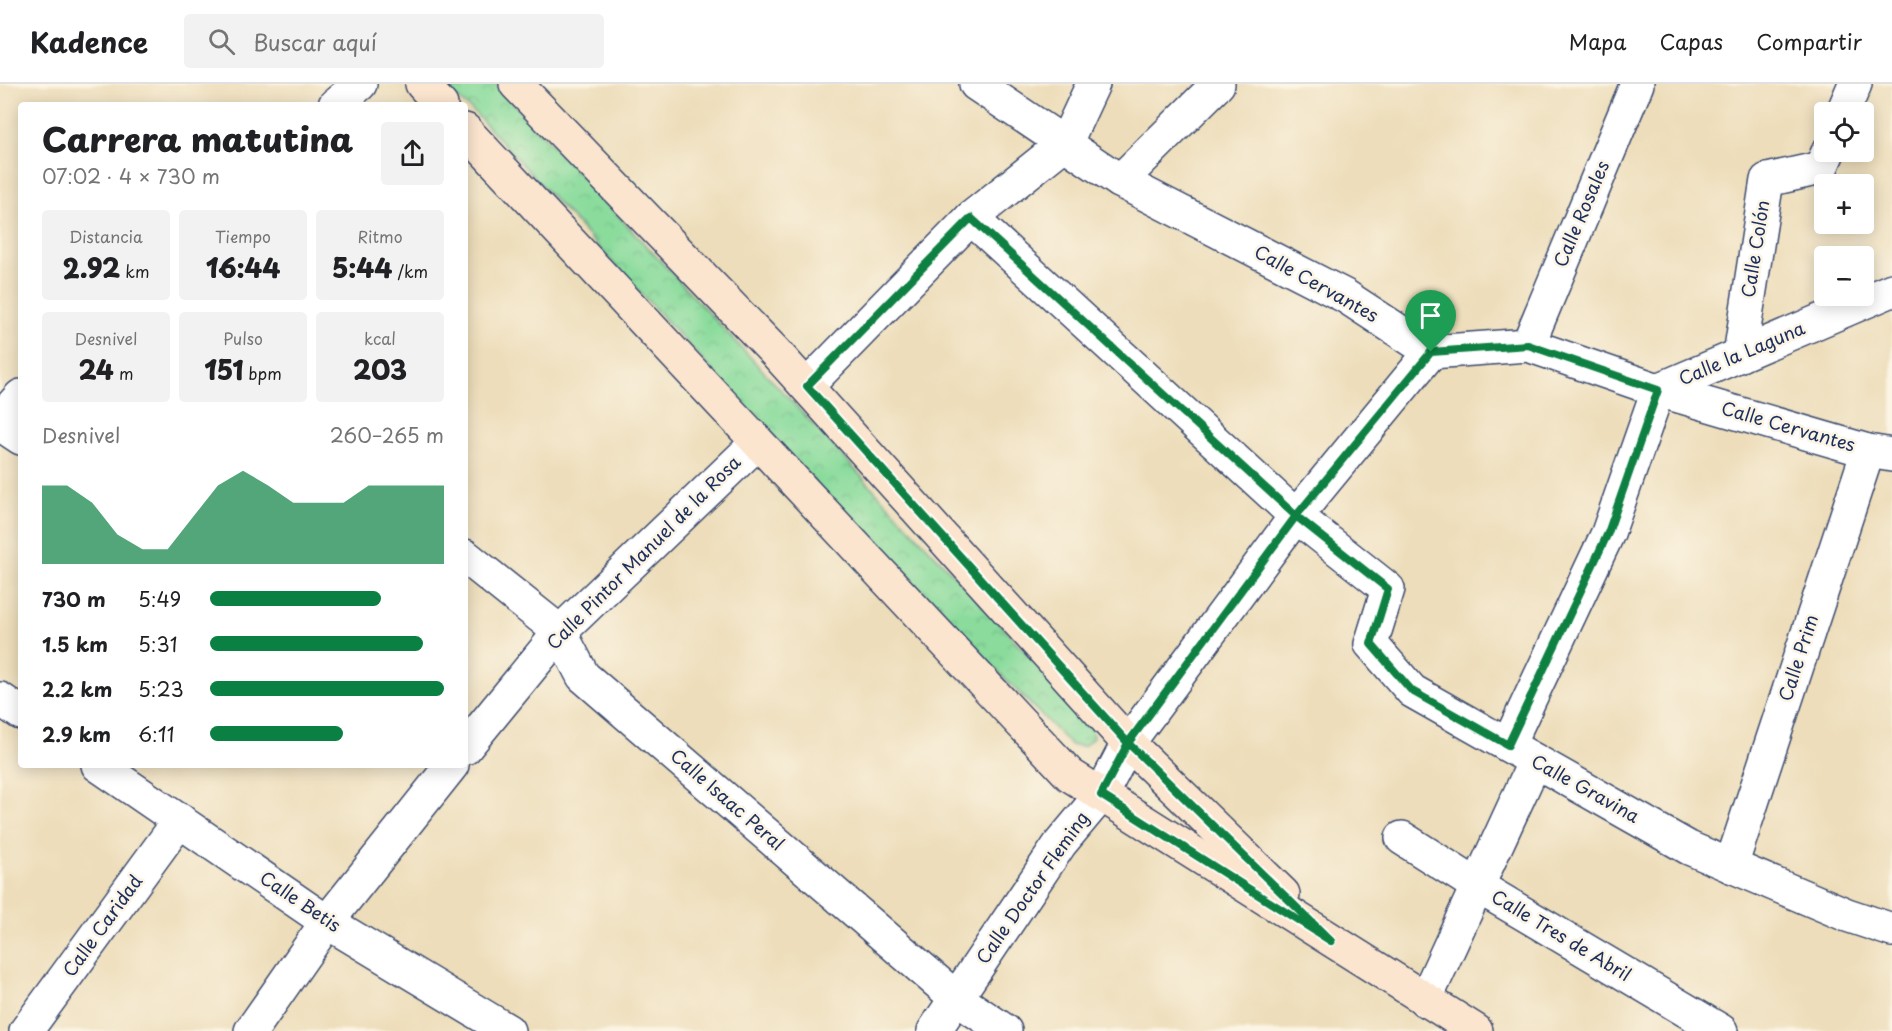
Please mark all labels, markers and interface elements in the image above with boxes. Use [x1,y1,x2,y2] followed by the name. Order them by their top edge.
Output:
[184,14,604,68] search box
[30,20,148,63] text: Kadence
[205,25,238,58] icon: search
[253,25,377,58] text: Buscar aquí
[1569,25,1627,57] text: Mapa
[1660,25,1723,57] text: Capas
[1756,25,1862,57] text: Compartir
[1814,102,1874,306] map controls
[1814,102,1874,162] button: locate
[42,113,353,163] text: Carrera matutina
[381,122,444,185] button: share
[1546,156,1615,271] street label: Calle Rosales
[42,161,220,191] text: 07:02 · 4 × 730 m
[1814,174,1874,234] button: +
[1733,198,1776,299] street label: Calle Colón
[69,224,143,248] text: Distancia
[215,224,271,248] text: Tiempo
[357,224,403,248] text: Ritmo
[1250,237,1384,328] street label: Calle Cervantes
[1814,246,1874,306] button: −
[63,248,120,287] text: 2.92
[206,248,280,287] text: 16:44
[332,248,392,287] text: 5:44
[120,259,149,283] text: km
[392,259,428,283] text: /km
[1405,290,1456,352] pin
[1414,299,1447,332] icon: arrive
[1674,314,1809,391] street label: Calle la Laguna
[75,326,137,350] text: Desnivel
[223,326,263,350] text: Pulso
[364,326,396,350] text: kcal
[79,350,114,389] text: 24
[204,350,243,389] text: 151
[353,350,407,389] text: 203
[114,361,133,385] text: m
[243,361,282,385] text: bpm
[1718,394,1859,458] street label: Calle Cervantes
[42,420,120,450] text: Desnivel
[330,420,444,450] text: 260–265 m
[540,448,747,655] street label: Calle Pintor Manuel de la Rosa
[42,584,106,614] text: 730 m
[138,584,181,614] text: 5:49
[1771,611,1824,704] street label: Calle Prim
[42,629,108,659] text: 1.5 km
[138,629,178,659] text: 5:31
[42,674,112,704] text: 2.2 km
[138,674,184,704] text: 5:23
[42,719,111,749] text: 2.9 km
[138,719,174,749] text: 6:11
[665,742,791,856] street label: Calle Isaac Peral
[1527,747,1645,829] street label: Calle Gravina
[969,805,1095,969] street label: Calle Doctor Fleming
[255,864,347,938] street label: Calle Betis
[56,869,148,982] street label: Calle Caridad
[1487,882,1637,987] street label: Calle Tres de Abril

